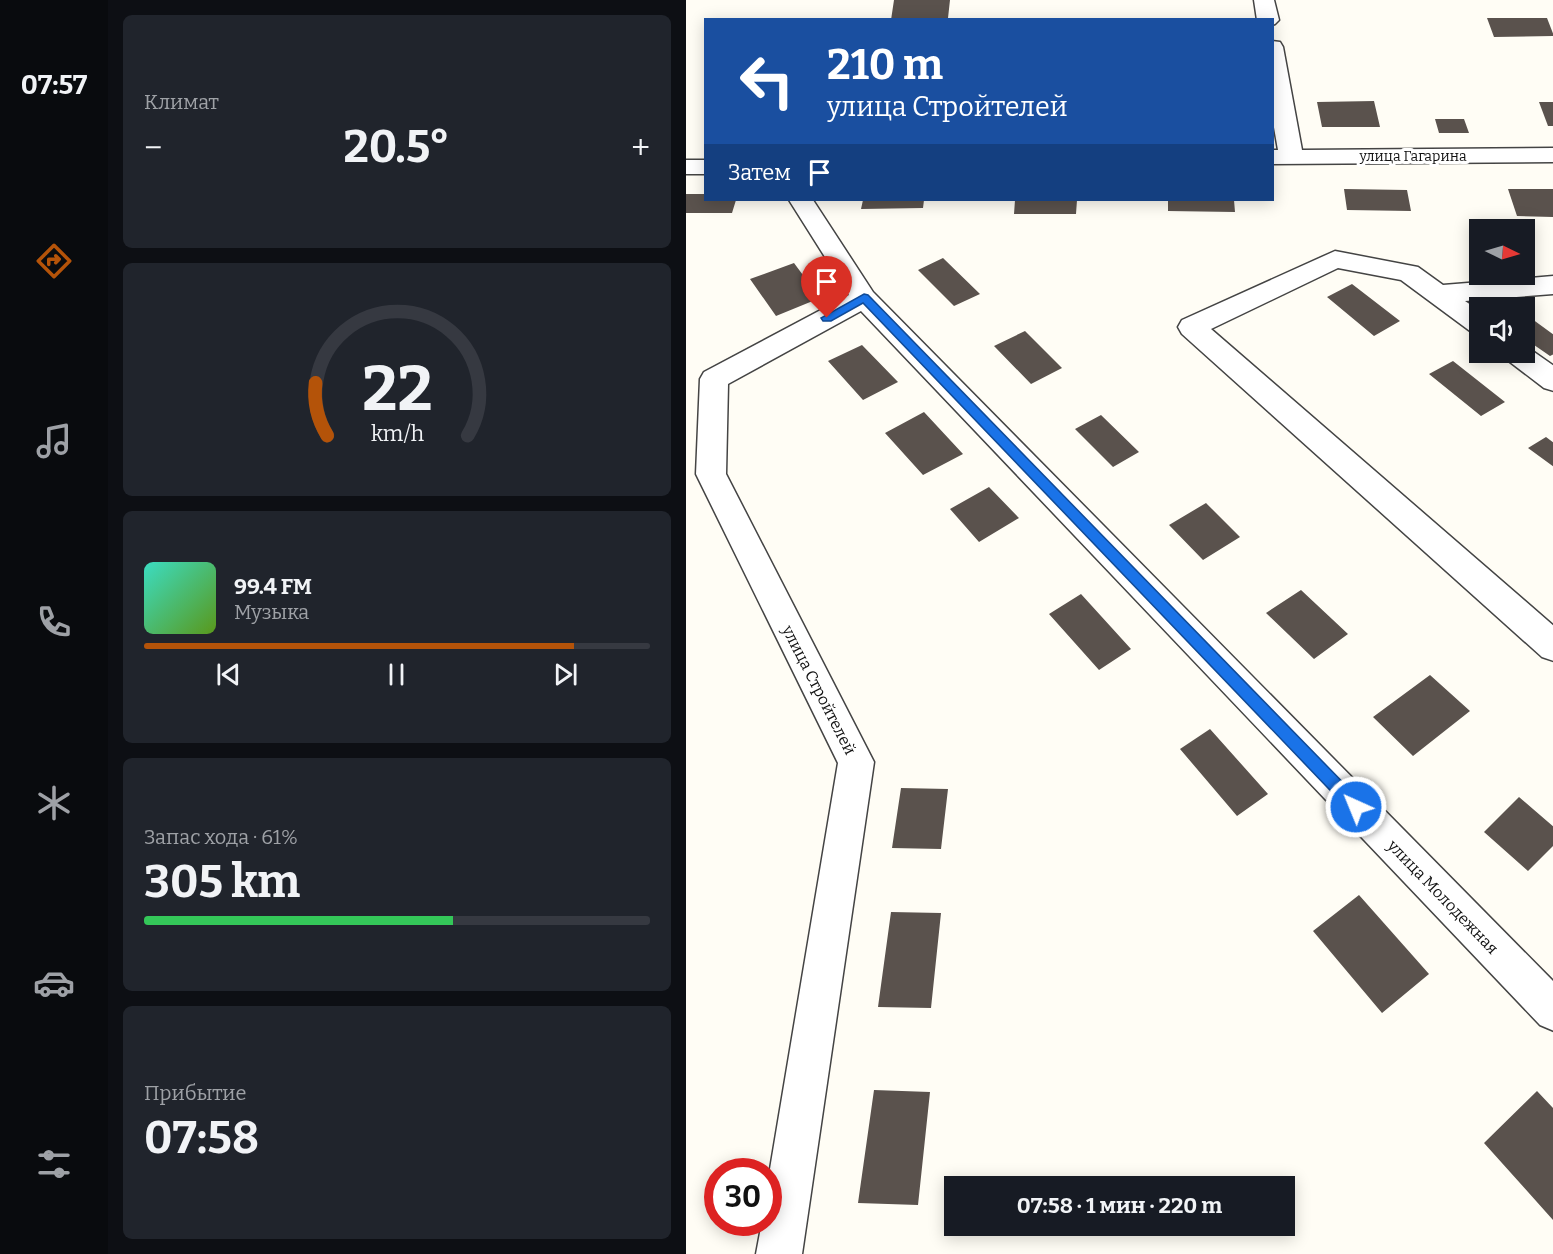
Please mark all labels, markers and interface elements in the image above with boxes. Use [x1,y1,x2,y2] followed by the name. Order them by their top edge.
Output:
[827,40,943,90] text: 210 m
[728,42,806,120] icon: left
[21,69,87,101] text: 07:57
[144,90,219,114] text: Климат
[827,91,1068,123] text: улица Стройтелей
[344,120,450,174] text: 20.5°
[144,128,162,168] text: −
[631,128,650,168] text: +
[1358,148,1467,165] street label: улица Гагарина
[803,156,836,189] icon: arrive
[728,159,791,186] text: Затем
[1469,219,1535,285] north arrow
[1469,219,1535,363] map controls
[33,240,75,282] icon: directions
[801,256,852,318] pin
[810,265,843,298] icon: arrive
[1469,297,1535,363] button: sound
[362,352,432,427] text: 22
[33,420,75,462] icon: music
[370,422,424,448] text: km/h
[234,573,312,600] text: 99.4 FM
[234,600,309,624] text: Музыка
[33,601,75,643] icon: phone
[778,621,860,758] street label: улица Стройтелей
[212,658,245,691] icon: previous
[380,658,413,691] icon: pause
[549,658,582,691] icon: next
[1324,775,1388,839] position arrow
[33,782,75,824] icon: climate
[144,825,298,849] text: Запас хода · 61%
[1383,835,1502,958] street label: улица Молодежная
[144,855,300,909] text: 305 km
[33,962,75,1004] icon: car
[144,1081,246,1105] text: Прибытие
[144,1111,259,1165] text: 07:58
[33,1143,75,1185] icon: filters
[704,1158,782,1236] speed limit sign: 30
[1017,1192,1222,1219] text: 07:58 · 1 мин · 220 m

